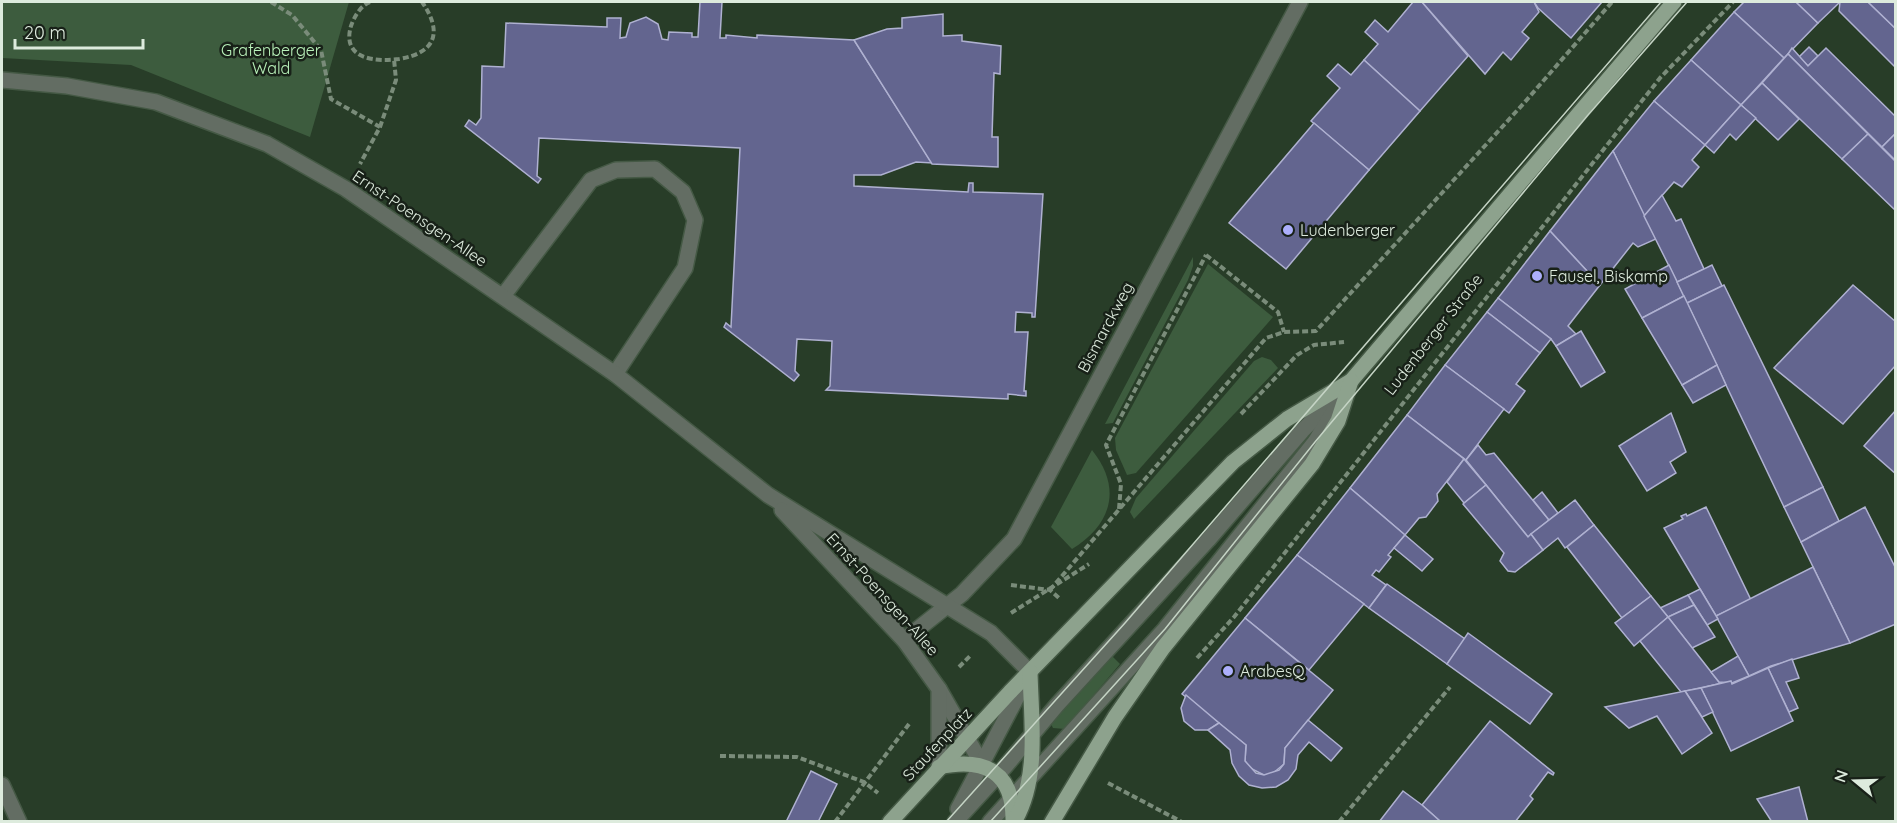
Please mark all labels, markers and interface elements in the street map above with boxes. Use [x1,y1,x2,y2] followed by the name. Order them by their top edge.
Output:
[15,12,142,50] scale bar
[24,21,66,44] text: 20 m
[221,40,321,78] park label: Grafenberger Wald
[349,165,491,271] street label: Ernst-Poensgen-Allee
[1300,220,1395,240] place label: Ludenberger
[1281,223,1295,237] marker: Ludenberger
[1549,266,1668,286] place label: Fausel, Biskamp
[1379,269,1487,399] street label: Ludenberger Straße
[1530,269,1544,283] marker: Fausel, Biskamp
[1073,278,1137,376] street label: Bismarckweg
[823,528,943,660] street label: Ernst-Poensgen-Allee
[1240,661,1305,681] place label: ArabesQ
[1221,664,1235,678] marker: ArabesQ
[898,703,976,785] street label: Staufenplatz
[1825,751,1885,811] north arrow
[1829,767,1852,785] text: N

